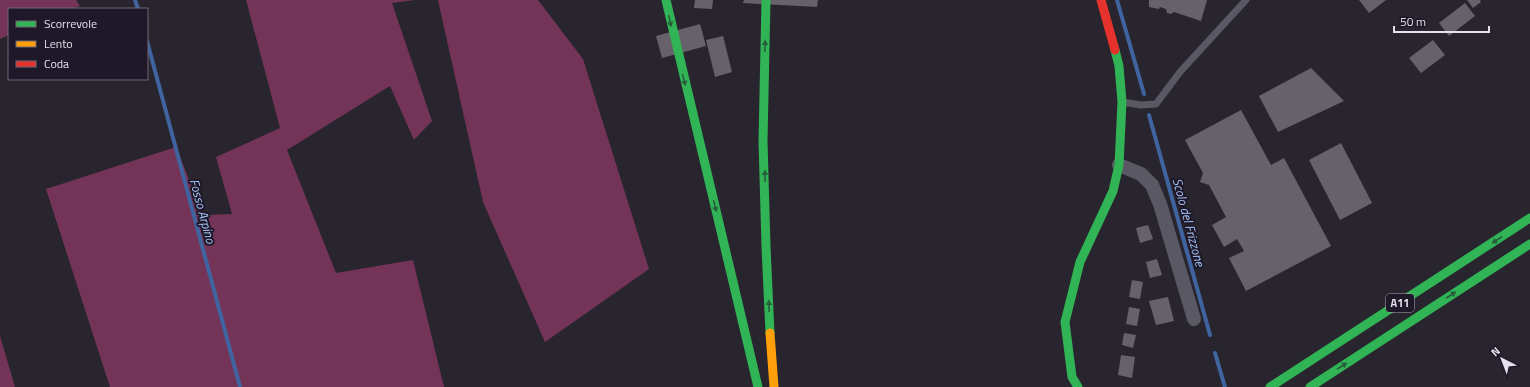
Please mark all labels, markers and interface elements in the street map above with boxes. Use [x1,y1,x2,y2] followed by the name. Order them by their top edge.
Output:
[8,8,148,80] legend
[1394,8,1489,34] scale bar
[1400,12,1426,31] text: 50 m
[44,14,97,33] text: Scorrevole
[668,15,674,27] one-way arrow
[44,34,73,53] text: Lento
[762,39,768,52] one-way arrow
[44,54,69,73] text: Coda
[681,74,687,86] one-way arrow
[761,170,768,182] one-way arrow
[185,176,221,246] water label: Fosso Arpino
[1168,176,1211,269] water label: Scolo del Frizzone
[712,200,718,212] one-way arrow
[1491,236,1503,243] one-way arrow
[1446,291,1456,299] one-way arrow
[1386,294,1414,312] road number: A11
[766,299,772,312] one-way arrow
[1482,339,1522,379] north arrow
[1487,343,1503,360] text: N
[1337,362,1347,370] one-way arrow

